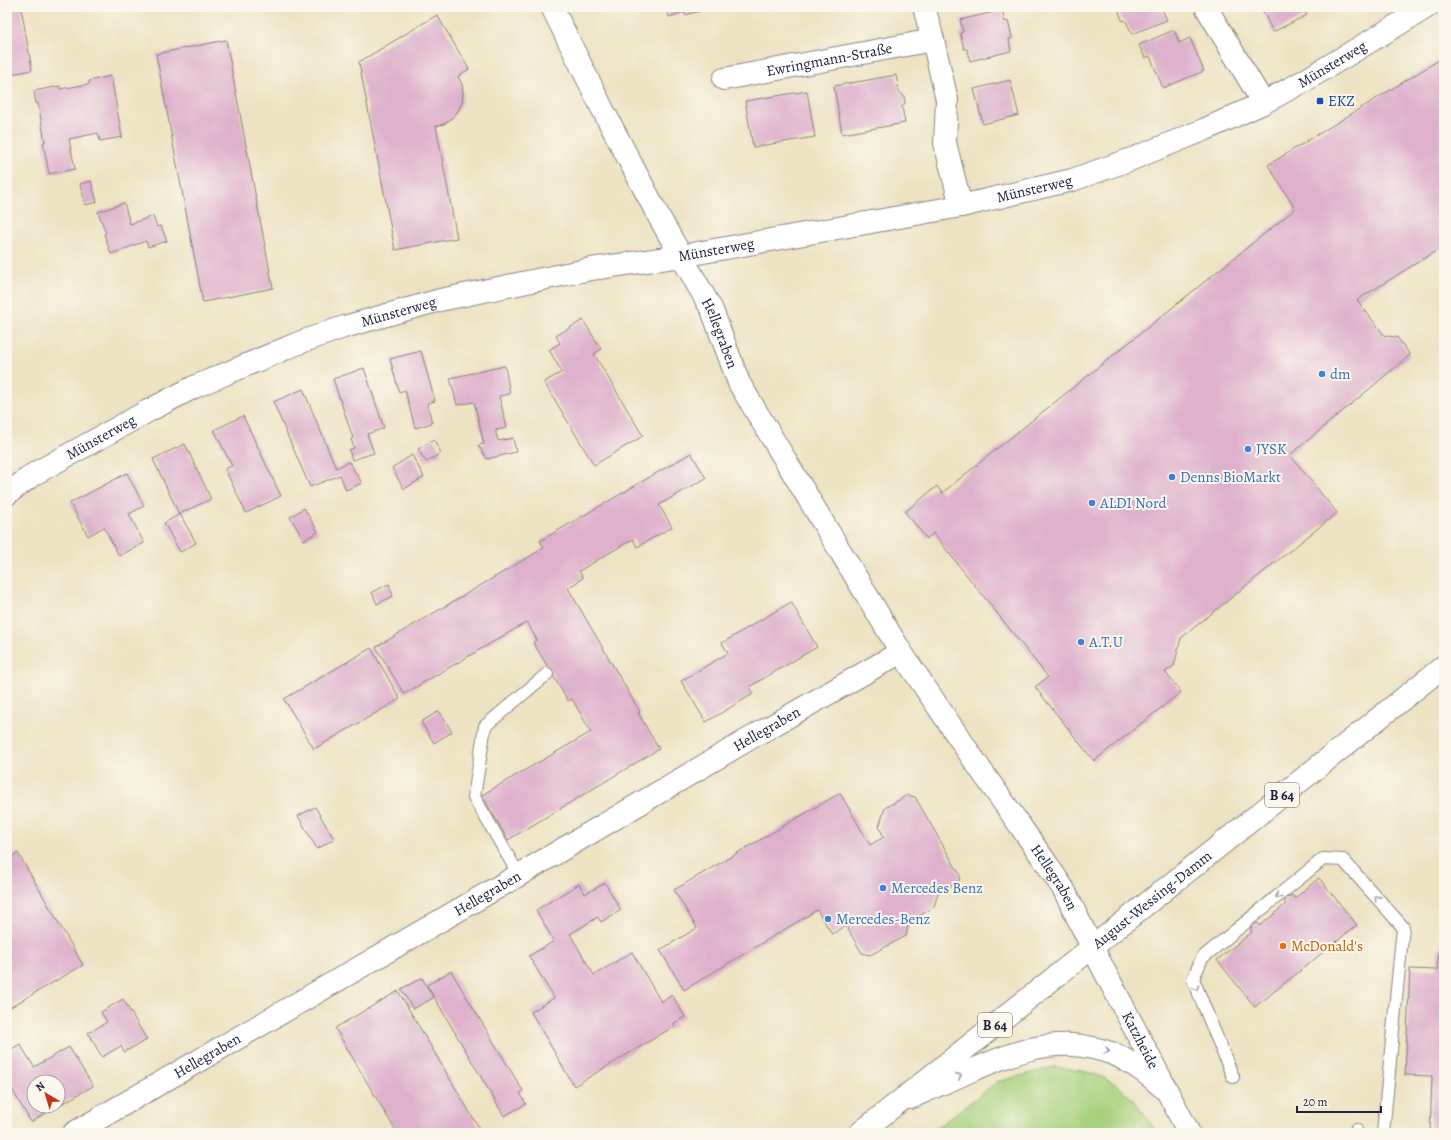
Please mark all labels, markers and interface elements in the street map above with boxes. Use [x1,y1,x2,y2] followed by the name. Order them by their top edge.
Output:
[1294,35,1371,92] street label: Münsterweg
[765,38,894,81] street label: Ewringmann-Straße
[1328,91,1355,111] place label: EKZ
[1315,96,1325,106] marker: EKZ
[995,170,1075,207] street label: Münsterweg
[677,233,756,266] street label: Münsterweg
[359,291,439,332] street label: Münsterweg
[697,294,743,371] street label: Hellegraben
[1330,364,1351,384] place label: dm
[1317,369,1327,379] marker: dm
[62,409,140,464] street label: Münsterweg
[1256,439,1287,459] place label: JYSK
[1243,444,1253,454] marker: JYSK
[1180,467,1281,487] place label: Denns BioMarkt
[1167,472,1177,482] marker: Denns BioMarkt
[1099,493,1168,513] place label: ALDI Nord
[1087,498,1097,508] marker: ALDI Nord
[1088,632,1123,652] place label: A.T.U
[1076,637,1086,647] marker: A.T.U
[729,702,804,756] street label: Hellegraben
[1265,783,1299,807] road number: B 64
[1026,840,1082,913] street label: Hellegraben
[1088,845,1216,954] street label: August-Wessing-Damm
[450,866,525,921] street label: Hellegraben
[891,878,983,898] place label: Mercedes Benz
[878,883,888,893] marker: Mercedes Benz
[1275,892,1282,899] one-way arrow
[1375,896,1382,903] one-way arrow
[836,909,930,929] place label: Mercedes-Benz
[823,914,833,924] marker: Mercedes-Benz
[1291,936,1363,956] place label: McDonald's
[1278,941,1288,951] marker: McDonald's
[1192,985,1200,992] one-way arrow
[1117,1008,1164,1072] street label: Katzheide
[978,1013,1012,1037] road number: B 64
[170,1028,244,1083] street label: Hellegraben
[1103,1047,1110,1055] one-way arrow
[955,1073,962,1081] one-way arrow
[26,1074,66,1114] north arrow
[32,1078,48,1095] text: N
[1297,1088,1381,1114] scale bar
[1303,1094,1327,1110] text: 20 m

